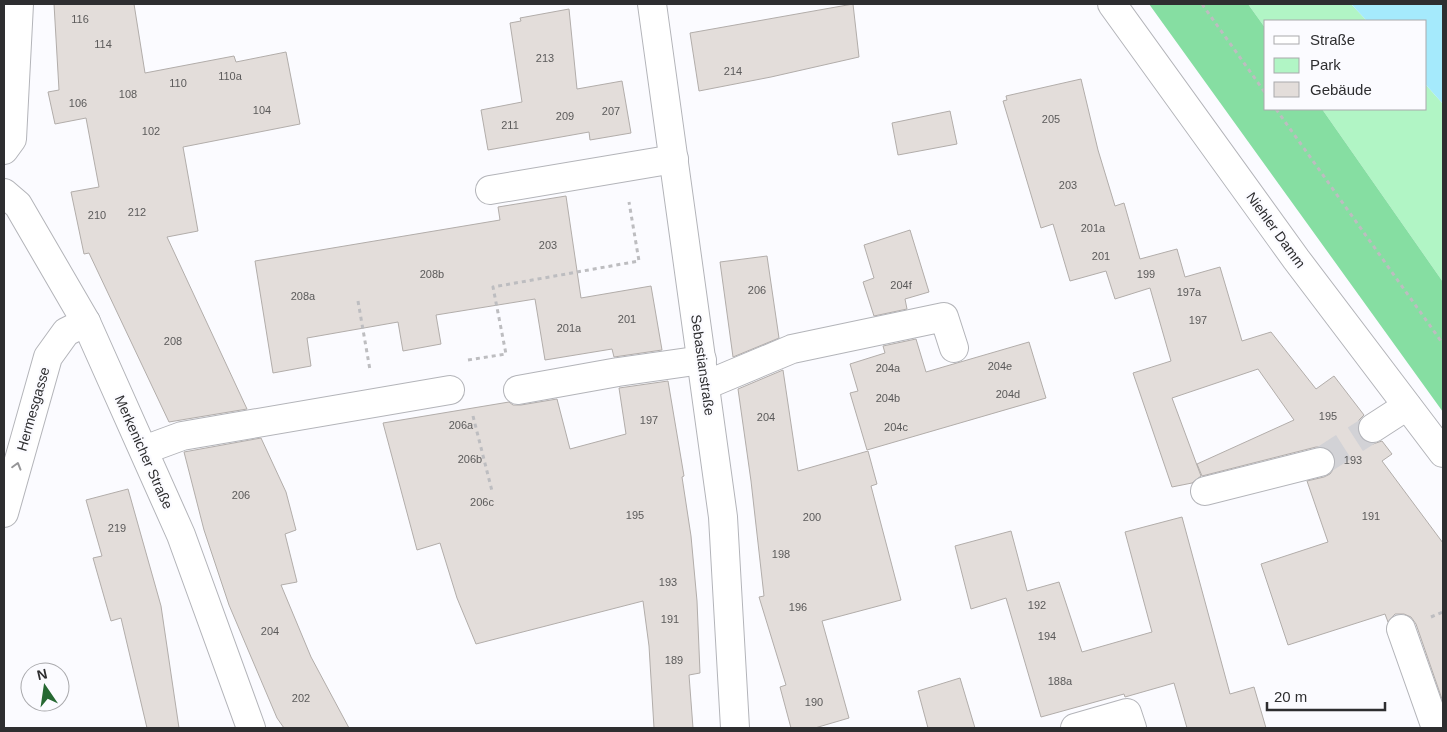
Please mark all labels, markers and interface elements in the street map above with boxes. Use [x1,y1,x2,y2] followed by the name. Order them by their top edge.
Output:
[71,13,89,25] house number: 116
[1264,20,1427,110] legend
[1310,31,1355,48] text: Straße
[94,38,112,50] house number: 114
[536,52,554,64] house number: 213
[1310,56,1341,73] text: Park
[724,65,742,77] house number: 214
[218,70,243,82] house number: 110a
[169,77,187,89] house number: 110
[1310,81,1372,98] text: Gebäude
[119,88,137,100] house number: 108
[69,97,87,109] house number: 106
[253,104,271,116] house number: 104
[602,105,620,117] house number: 207
[556,110,574,122] house number: 209
[1042,113,1060,125] house number: 205
[501,119,519,131] house number: 211
[142,125,160,137] house number: 102
[1059,179,1077,191] house number: 203
[1243,189,1309,271] street label: Niehler Damm
[128,206,146,218] house number: 212
[88,209,106,221] house number: 210
[1081,222,1106,234] house number: 201a
[539,239,557,251] house number: 203
[1092,250,1110,262] house number: 201
[420,268,444,280] house number: 208b
[1137,268,1155,280] house number: 199
[890,279,913,291] house number: 204f
[748,284,766,296] house number: 206
[1177,286,1202,298] house number: 197a
[291,290,316,302] house number: 208a
[618,313,636,325] house number: 201
[688,313,718,417] street label: Sebastianstraße
[1189,314,1207,326] house number: 197
[557,322,582,334] house number: 201a
[164,335,182,347] house number: 208
[988,360,1012,372] house number: 204e
[876,362,901,374] house number: 204a
[13,365,53,453] street label: Hermesgasse
[996,388,1020,400] house number: 204d
[876,392,900,404] house number: 204b
[112,393,176,512] street label: Merkenicher Straße
[1319,410,1337,422] house number: 195
[757,411,775,423] house number: 204
[640,414,658,426] house number: 197
[449,419,474,431] house number: 206a
[884,421,908,433] house number: 204c
[458,453,482,465] house number: 206b
[1344,454,1362,466] house number: 193
[11,462,22,471] one-way arrow
[232,489,250,501] house number: 206
[470,496,494,508] house number: 206c
[626,509,644,521] house number: 195
[1362,510,1380,522] house number: 191
[803,511,821,523] house number: 200
[108,522,126,534] house number: 219
[772,548,790,560] house number: 198
[659,576,677,588] house number: 193
[1028,599,1046,611] house number: 192
[789,601,807,613] house number: 196
[661,613,679,625] house number: 191
[261,625,279,637] house number: 204
[1038,630,1056,642] house number: 194
[665,654,683,666] house number: 189
[20,662,70,712] north arrow
[35,665,49,683] text: N
[1048,675,1073,687] house number: 188a
[1267,680,1384,712] scale bar
[1274,688,1307,705] text: 20 m
[292,692,310,704] house number: 202
[805,696,823,708] house number: 190

